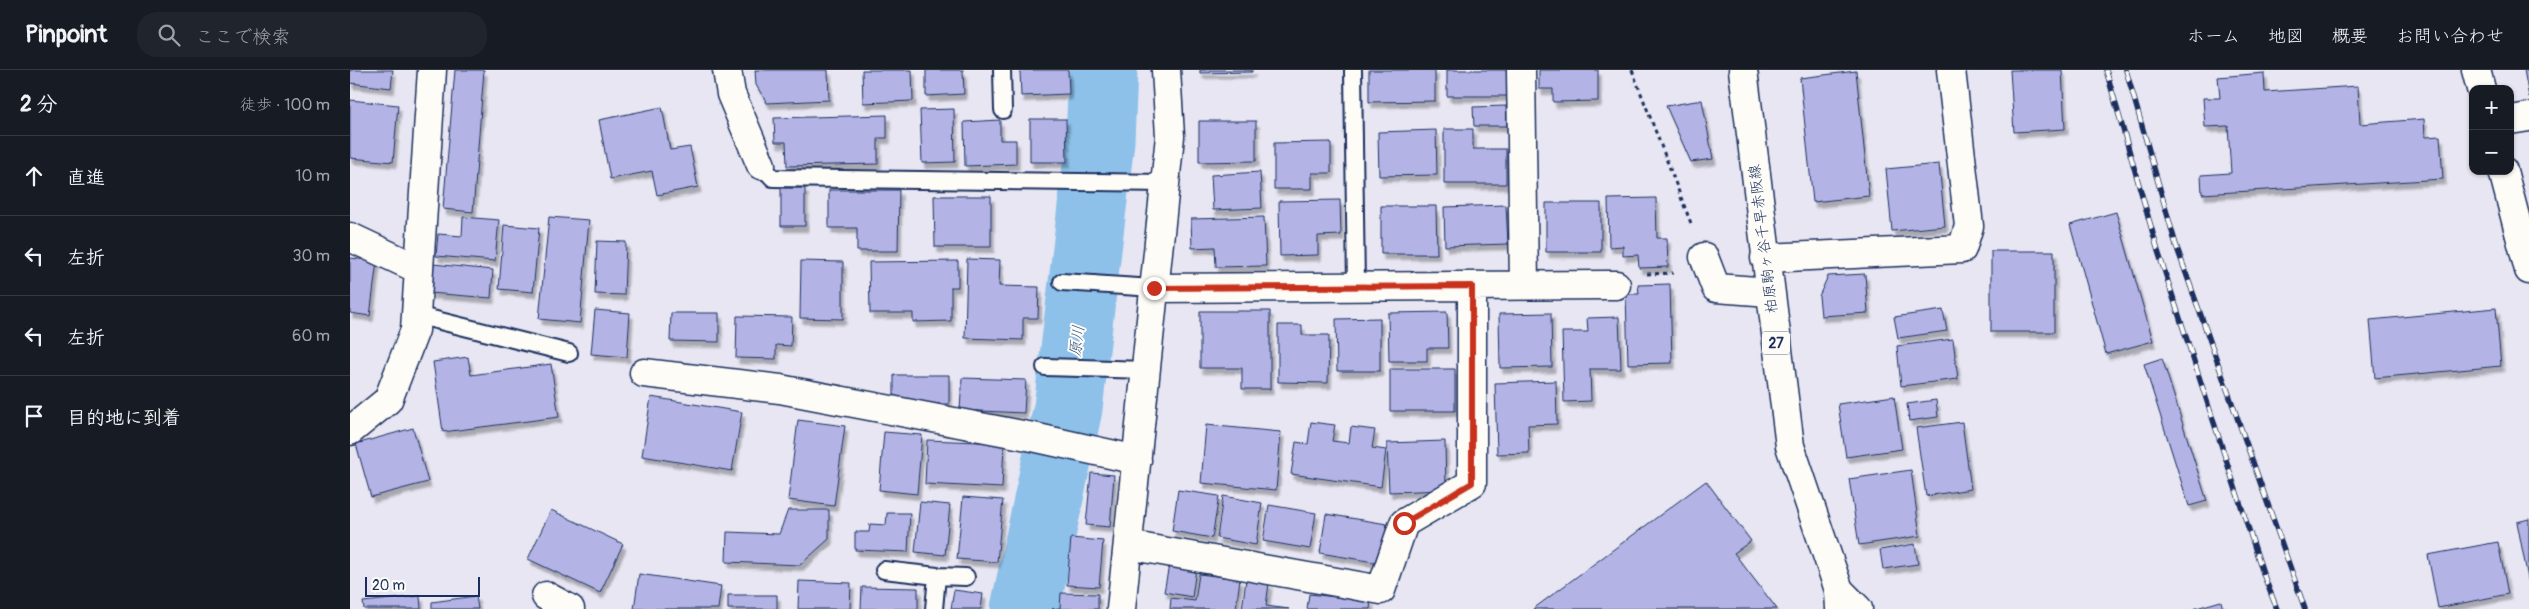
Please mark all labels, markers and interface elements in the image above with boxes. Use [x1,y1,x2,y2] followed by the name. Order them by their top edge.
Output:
[137,12,487,57] search box
[25,20,107,49] text: Pinpoint
[155,21,183,49] icon: search
[195,25,290,49] text: ここで検索
[2187,25,2240,48] text: ホーム
[2268,25,2304,48] text: 地図
[2332,25,2368,48] text: 概要
[2396,25,2504,48] text: お問い合わせ
[2469,85,2514,175] map controls
[2469,85,2514,130] button: +
[20,91,57,118] text: 2 分
[240,95,330,115] text: 徒歩 · 100 m
[2469,130,2514,175] button: −
[20,162,48,190] icon: ahead
[1745,163,1782,315] street label: 柏原駒ヶ谷千早赤阪線
[67,166,105,190] text: 直進
[295,166,330,186] text: 10 m
[20,242,48,270] icon: left
[67,246,105,270] text: 左折
[292,246,330,266] text: 30 m
[1143,277,1166,300] route end
[20,322,48,350] icon: left
[1065,324,1089,358] water label: 原川
[67,326,105,350] text: 左折
[292,326,330,346] text: 60 m
[1762,332,1790,354] road number: 27
[20,402,48,430] icon: arrive
[67,406,181,430] text: 目的地に到着
[1393,512,1416,535] route start
[365,574,480,597] scale bar
[372,577,405,594] text: 20 m

